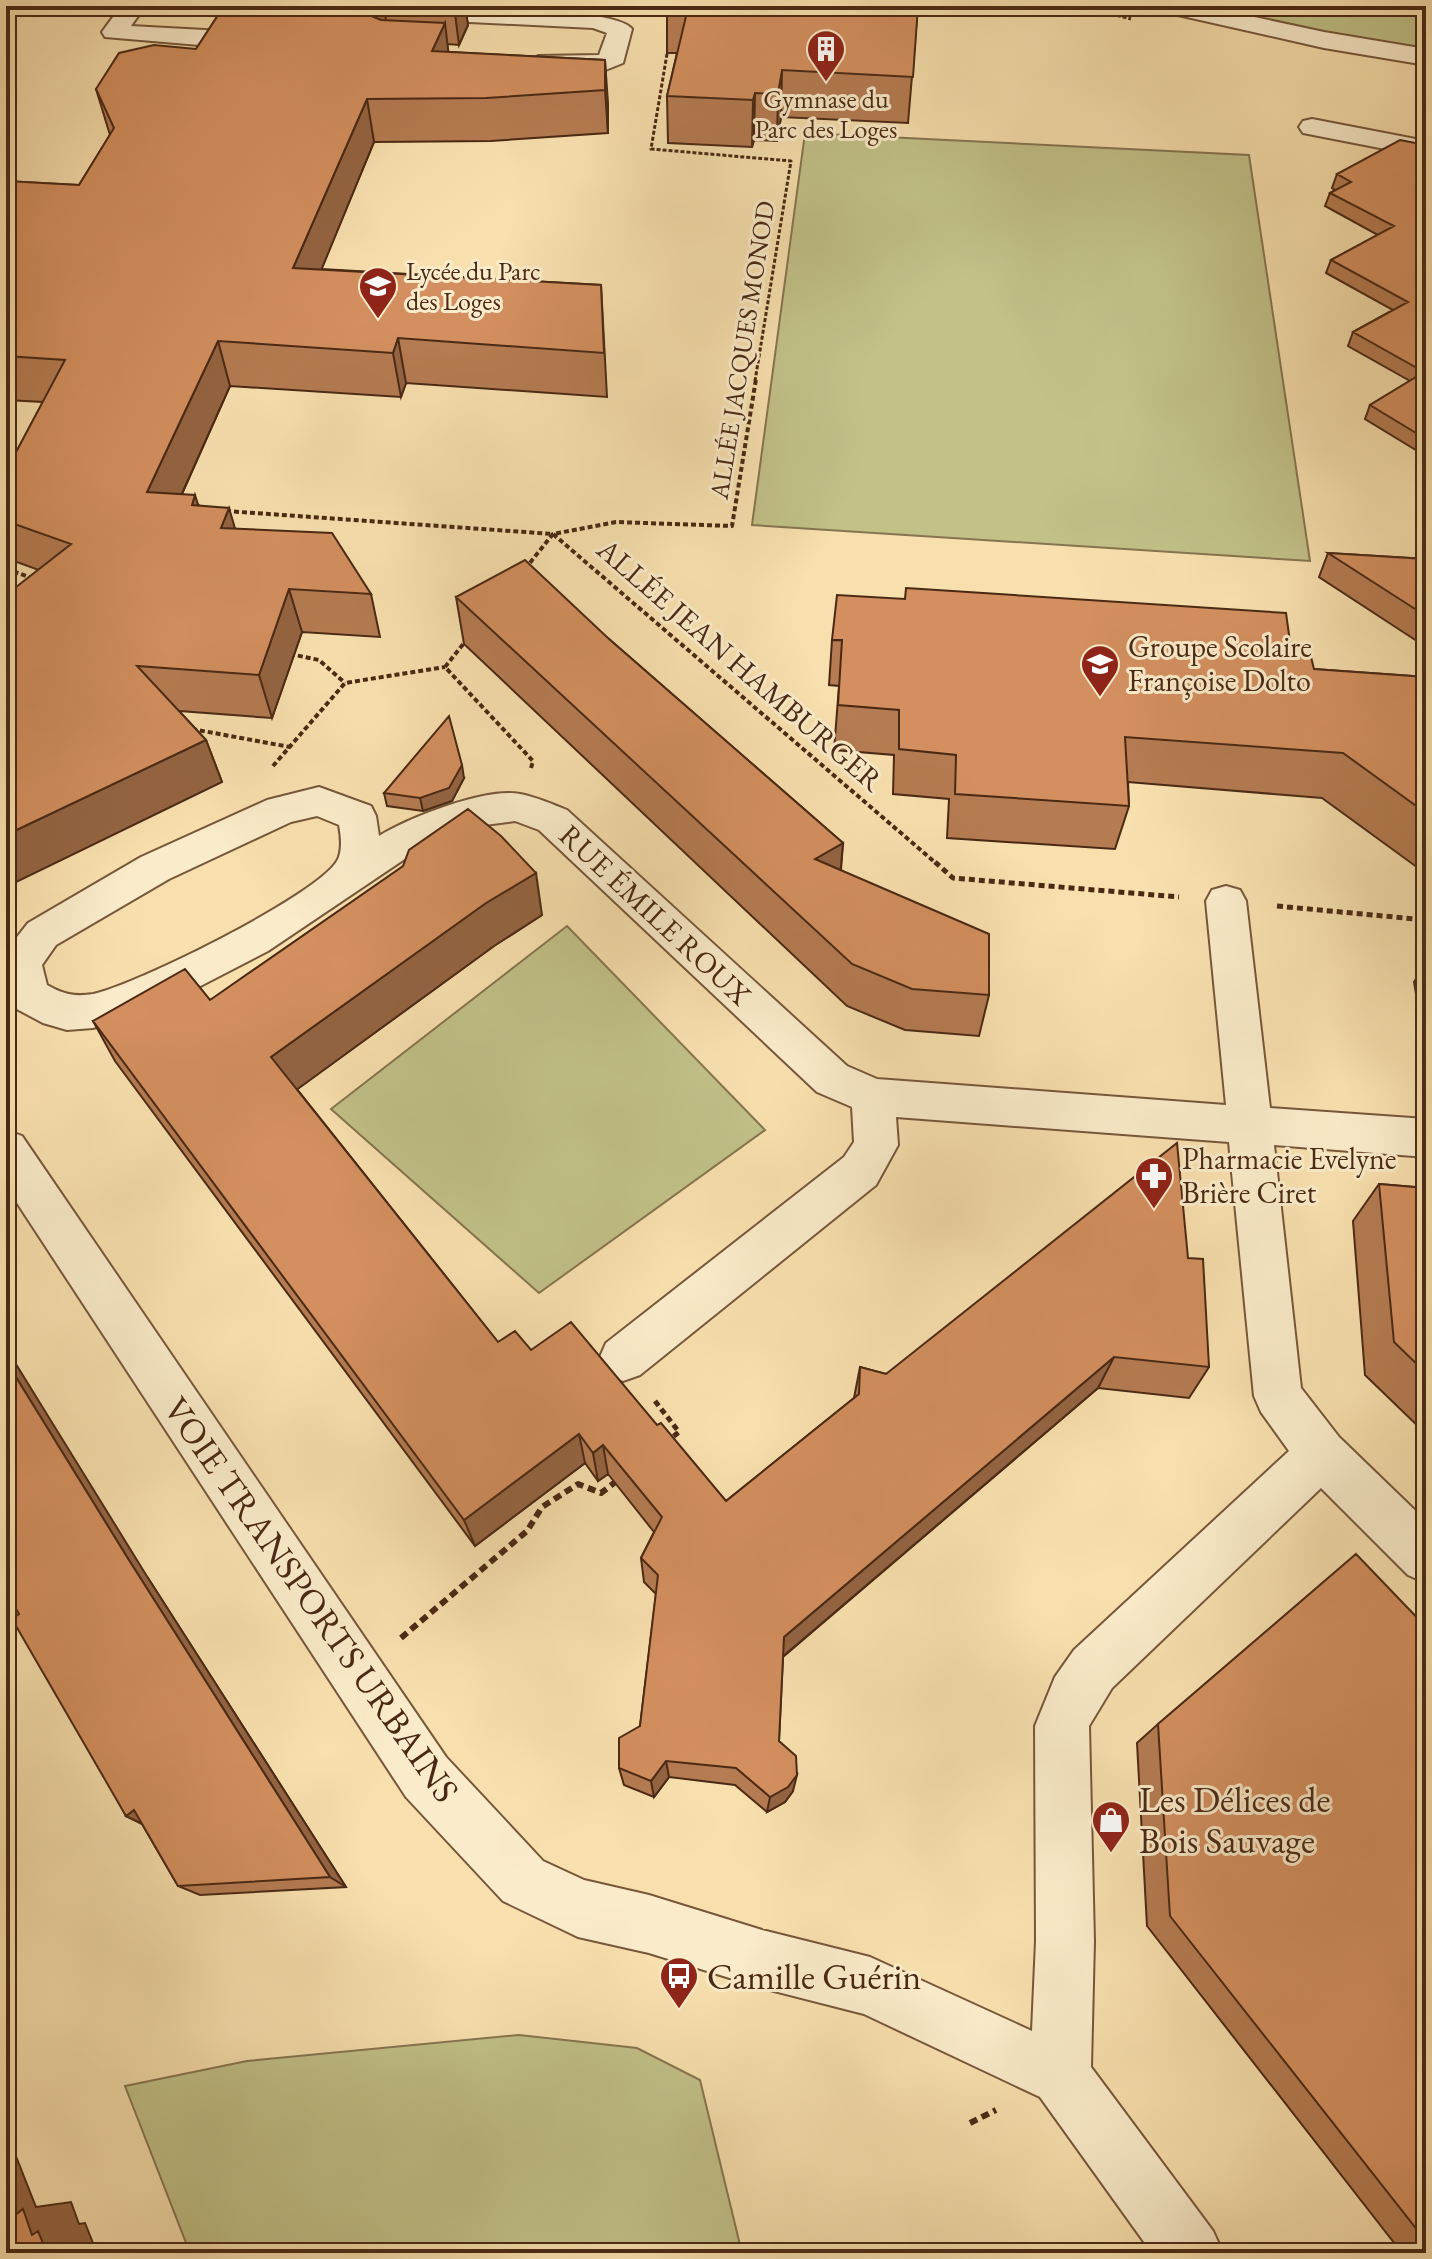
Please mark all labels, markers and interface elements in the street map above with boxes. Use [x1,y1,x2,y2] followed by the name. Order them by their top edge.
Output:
[805,28,847,83] building icon: Gymnase du Parc des Loges
[755,82,897,146] place label: Gymnase du Parc des Loges
[701,198,782,503] street label: ALLÉE JACQUES MONOD
[406,254,541,318] place label: Lycée du Parc des Loges
[357,265,399,320] school or university icon: Lycée du Parc des Loges
[588,529,892,800] street label: ALLÉE JEAN HAMBURGER
[1128,627,1312,700] place label: Groupe Scolaire Françoise Dolto
[1079,643,1121,698] school or university icon: Groupe Scolaire Françoise Dolto
[551,816,760,1014] street label: RUE ÉMILE ROUX
[1182,1139,1397,1212] place label: Pharmacie Evelyne Brière Ciret
[1133,1155,1175,1210] pharmacy icon: Pharmacie Evelyne Brière Ciret
[153,1387,470,1811] street label: VOIE TRANSPORTS URBAINS
[1139,1776,1331,1864] place label: Les Délices de Bois Sauvage
[1090,1799,1132,1854] shop icon: Les Délices de Bois Sauvage
[707,1953,921,2000] place label: Camille Guérin
[658,1955,700,2010] bus stop icon: Camille Guérin

